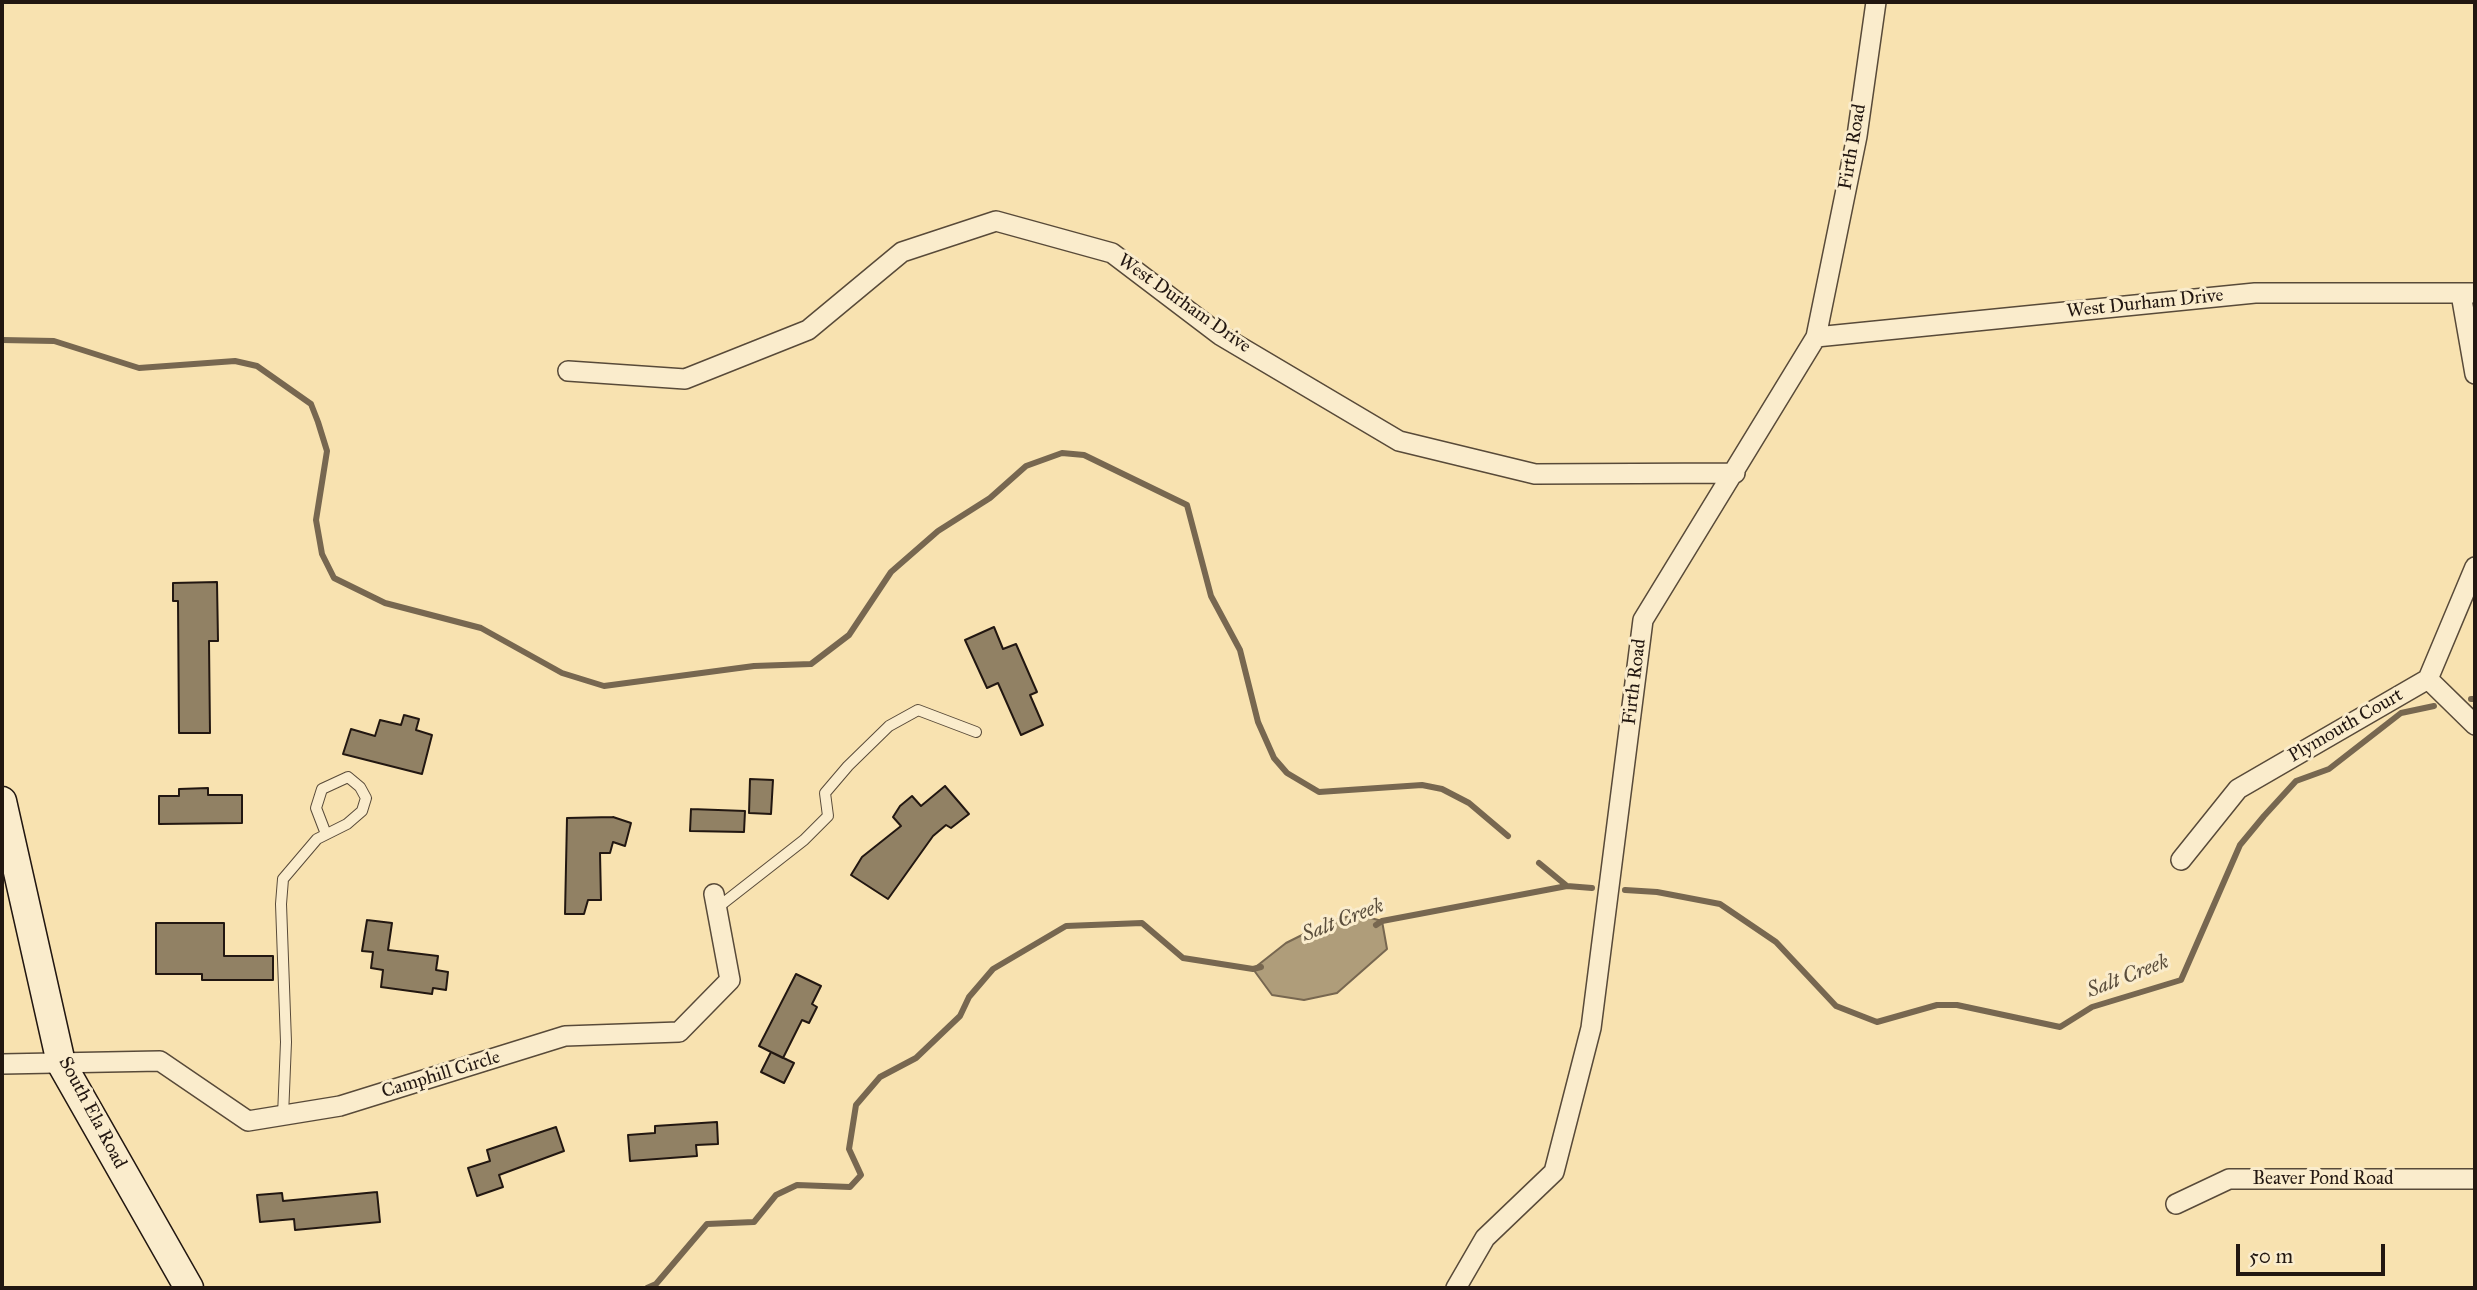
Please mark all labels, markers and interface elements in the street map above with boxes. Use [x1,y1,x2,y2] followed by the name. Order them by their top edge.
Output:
[1834,102,1872,192] street label: Firth Road
[1113,249,1255,359] street label: West Durham Drive
[2065,284,2225,324] street label: West Durham Drive
[1618,638,1652,726] street label: Firth Road
[2285,684,2407,768] street label: Plymouth Court
[1298,894,1388,948] water label: Salt Creek
[2083,950,2173,1004] water label: Salt Creek
[379,1046,503,1104] street label: Camphill Circle
[53,1053,131,1173] street label: South Ela Road
[2253,1168,2393,1190] street label: Beaver Pond Road
[2239,1230,2388,1274] scale bar
[2249,1243,2293,1269] text: 50 m

